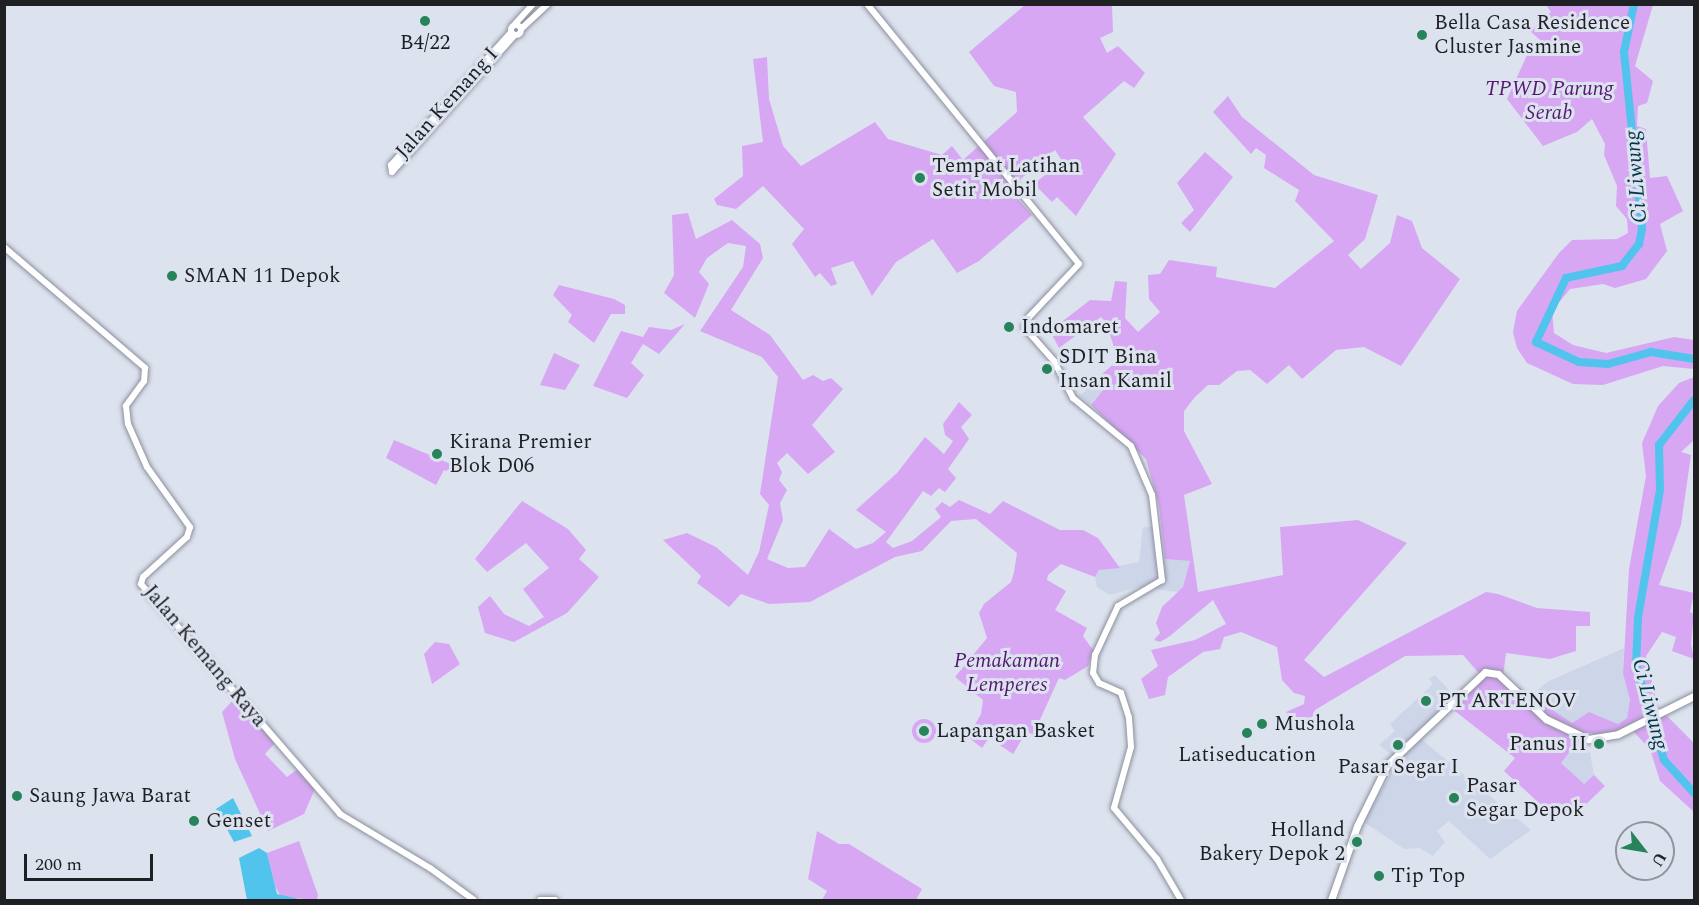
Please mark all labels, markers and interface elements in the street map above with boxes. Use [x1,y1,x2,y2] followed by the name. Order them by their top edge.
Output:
[1434,10,1630,60] place label: Bella Casa Residence Cluster Jasmine
[418,14,432,28] marker: B4/22
[1415,28,1429,42] marker: Bella Casa Residence Cluster Jasmine
[400,30,450,56] place label: B4/22
[390,42,504,164] street label: Jalan Kemang I
[1485,76,1613,126] park label: TPWD Parung Serab
[1619,130,1653,224] water label: Ci Liwung
[932,153,1080,203] place label: Tempat Latihan Setir Mobil
[913,171,927,185] marker: Tempat Latihan Setir Mobil
[184,263,341,289] place label: SMAN 11 Depok
[165,269,179,283] marker: SMAN 11 Depok
[1021,314,1119,340] place label: Indomaret
[1002,320,1016,334] marker: Indomaret
[1059,344,1172,394] place label: SDIT Bina Insan Kamil
[1040,362,1054,376] marker: SDIT Bina Insan Kamil
[449,429,592,479] place label: Kirana Premier Blok D06
[430,447,444,461] marker: Kirana Premier Blok D06
[138,580,272,732] street label: Jalan Kemang Raya
[954,648,1060,698] park label: Pemakaman Lemperes
[1626,656,1674,752] water label: Ci Liwung
[1438,688,1577,714] place label: PT ARTENOV
[1419,694,1433,708] marker: PT ARTENOV
[1274,711,1355,737] place label: Mushola
[1255,717,1269,731] marker: Mushola
[936,718,1095,744] place label: Lapangan Basket
[917,724,931,738] marker: Lapangan Basket
[1240,726,1254,740] marker: Latiseducation
[1509,731,1587,757] place label: Panus II
[1592,737,1606,751] marker: Panus II
[1391,738,1405,752] marker: Pasar Segar I
[1178,742,1316,768] place label: Latiseducation
[1337,754,1459,780] place label: Pasar Segar I
[1466,773,1584,823] place label: Pasar Segar Depok
[29,783,191,809] place label: Saung Jawa Barat
[10,789,24,803] marker: Saung Jawa Barat
[1447,791,1461,805] marker: Pasar Segar Depok
[206,808,271,834] place label: Genset
[187,814,201,828] marker: Genset
[1199,817,1345,867] place label: Holland Bakery Depok 2
[1615,821,1675,881] north arrow
[1350,835,1364,849] marker: Holland Bakery Depok 2
[27,842,156,880] scale bar
[1645,847,1672,871] text: U
[35,851,82,878] text: 200 m
[1391,863,1465,889] place label: Tip Top
[1372,869,1386,883] marker: Tip Top

